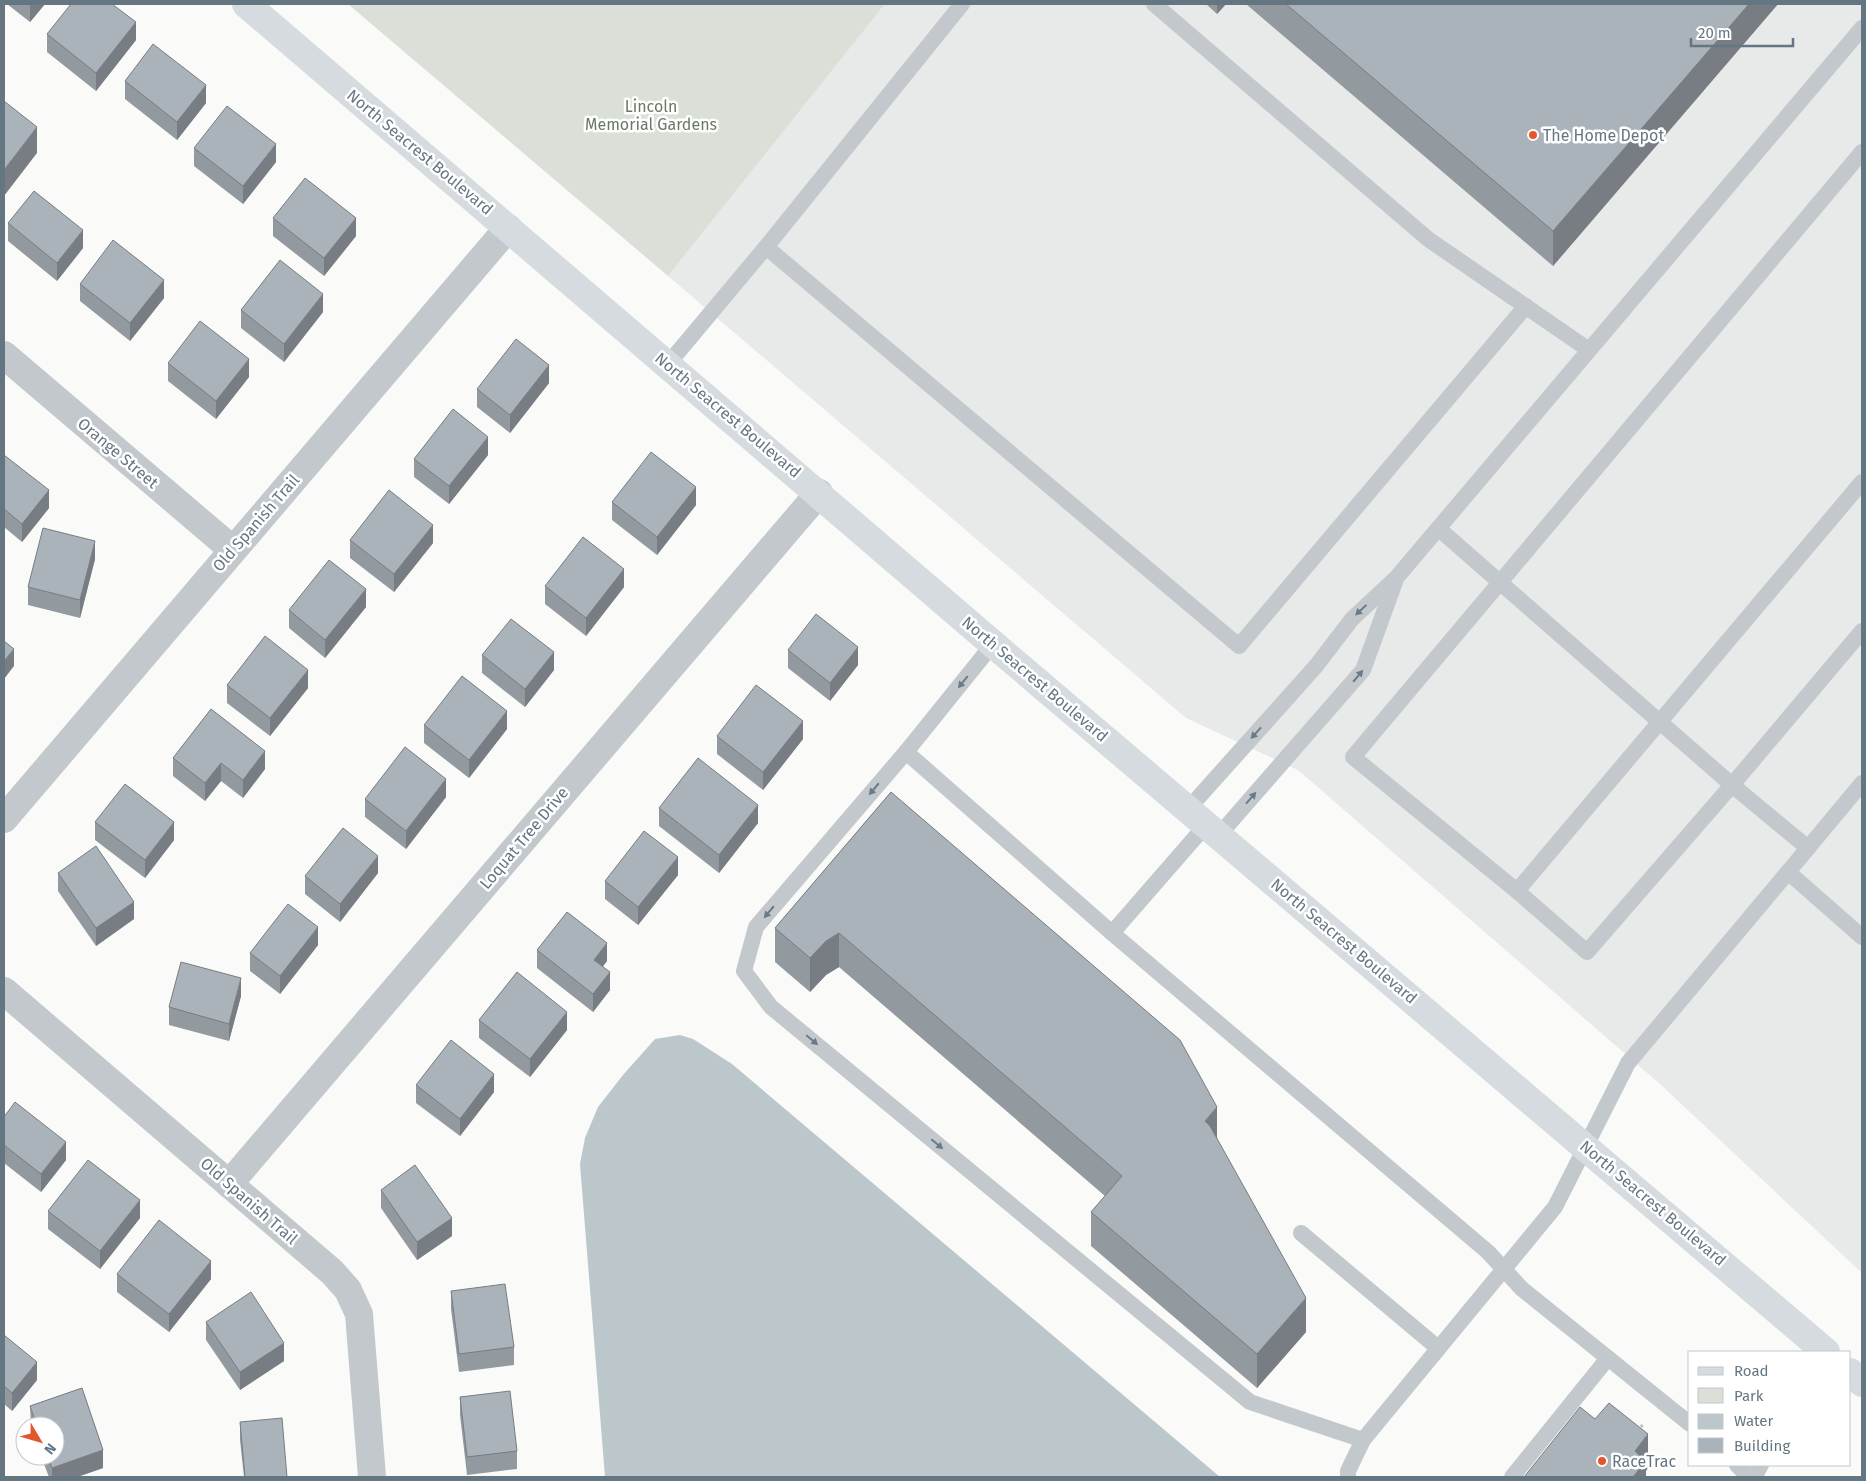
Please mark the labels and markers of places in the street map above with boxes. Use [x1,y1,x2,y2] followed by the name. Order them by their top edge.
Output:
[1543,126,1664,145] place label: The Home Depot
[1527,129,1539,141] marker: The Home Depot
[1612,1452,1676,1471] place label: RaceTrac
[1596,1455,1608,1467] marker: RaceTrac

